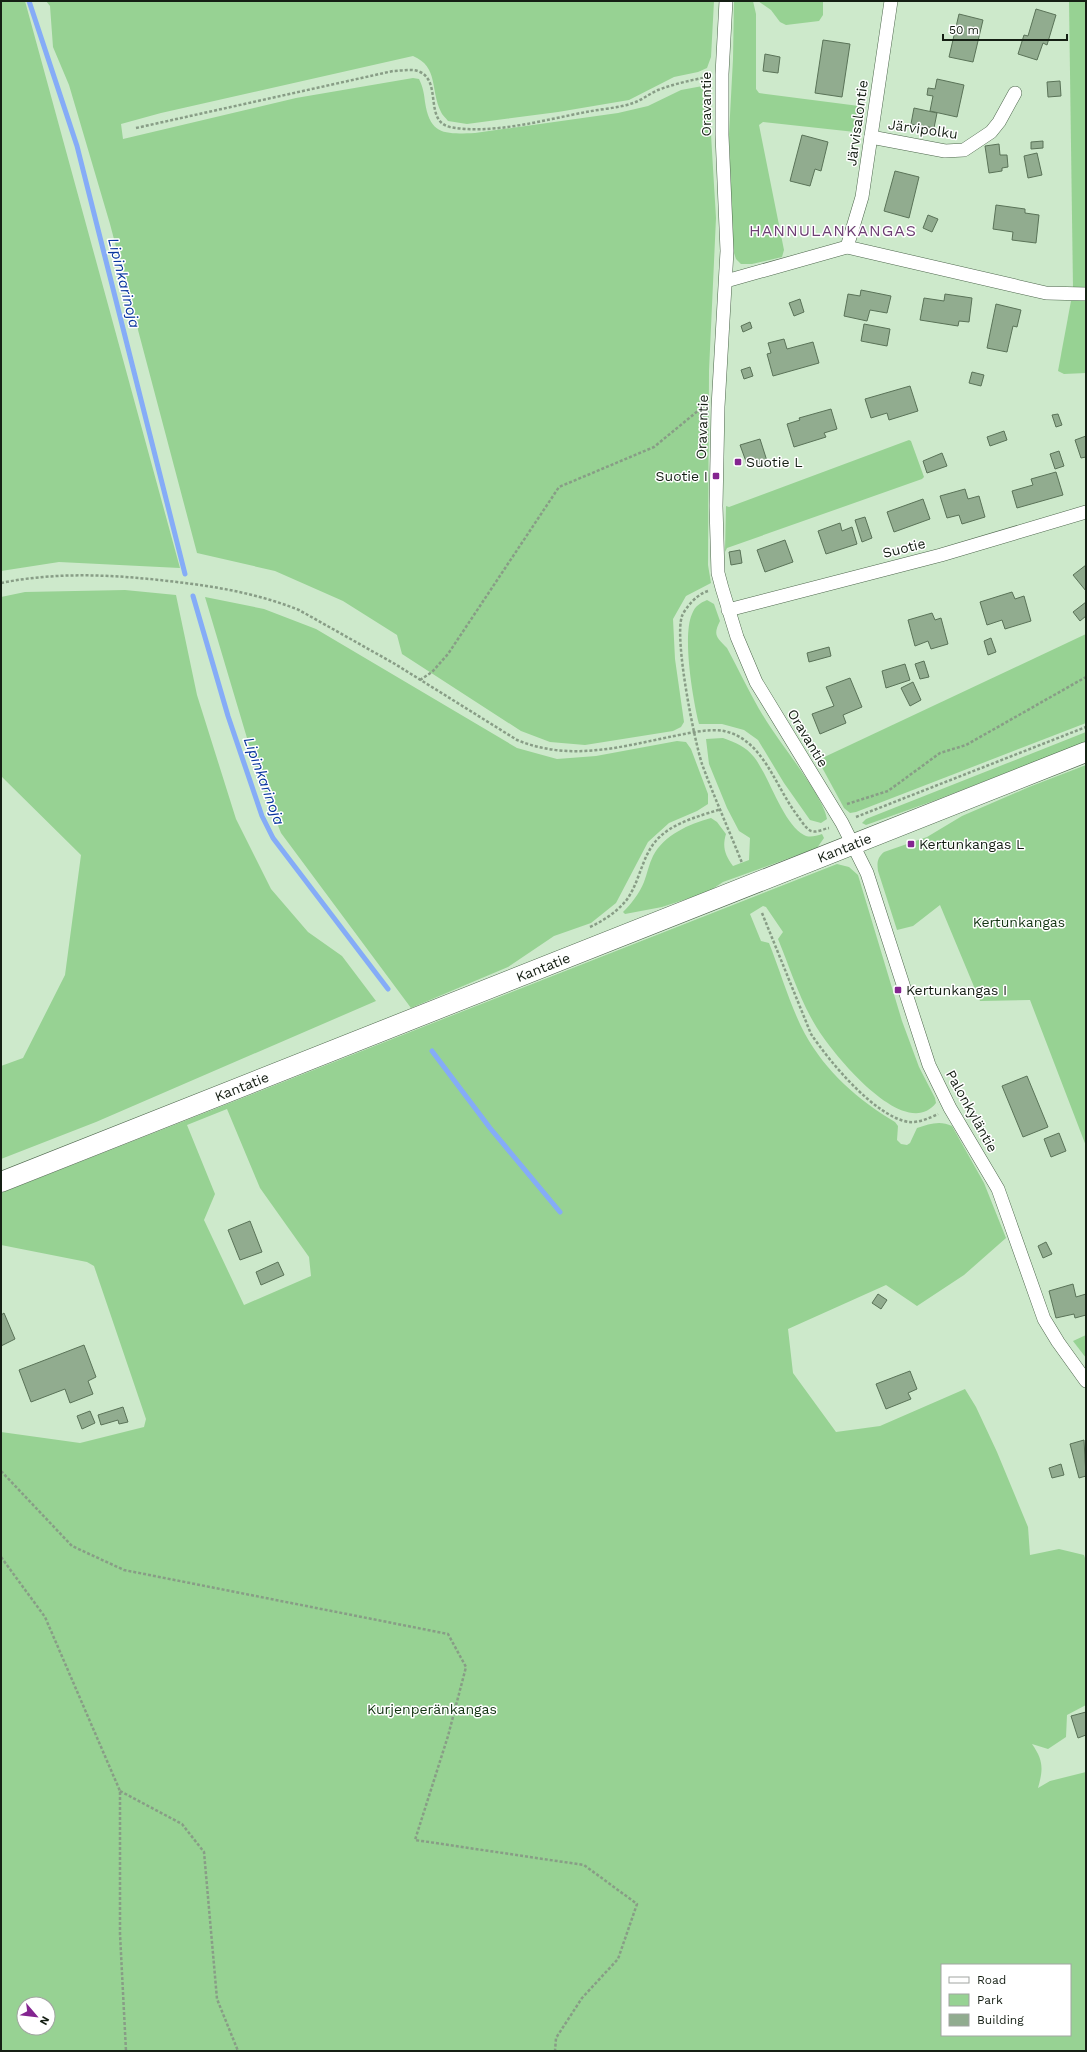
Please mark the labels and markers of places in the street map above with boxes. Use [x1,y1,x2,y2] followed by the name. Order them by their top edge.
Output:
[746,454,803,470] place label: Suotie L
[733,457,743,467] marker: Suotie L
[656,468,708,484] place label: Suotie I
[711,471,721,481] marker: Suotie I
[919,836,1024,852] place label: Kertunkangas L
[906,839,916,849] marker: Kertunkangas L
[906,982,1007,998] place label: Kertunkangas I
[893,985,903,995] marker: Kertunkangas I

